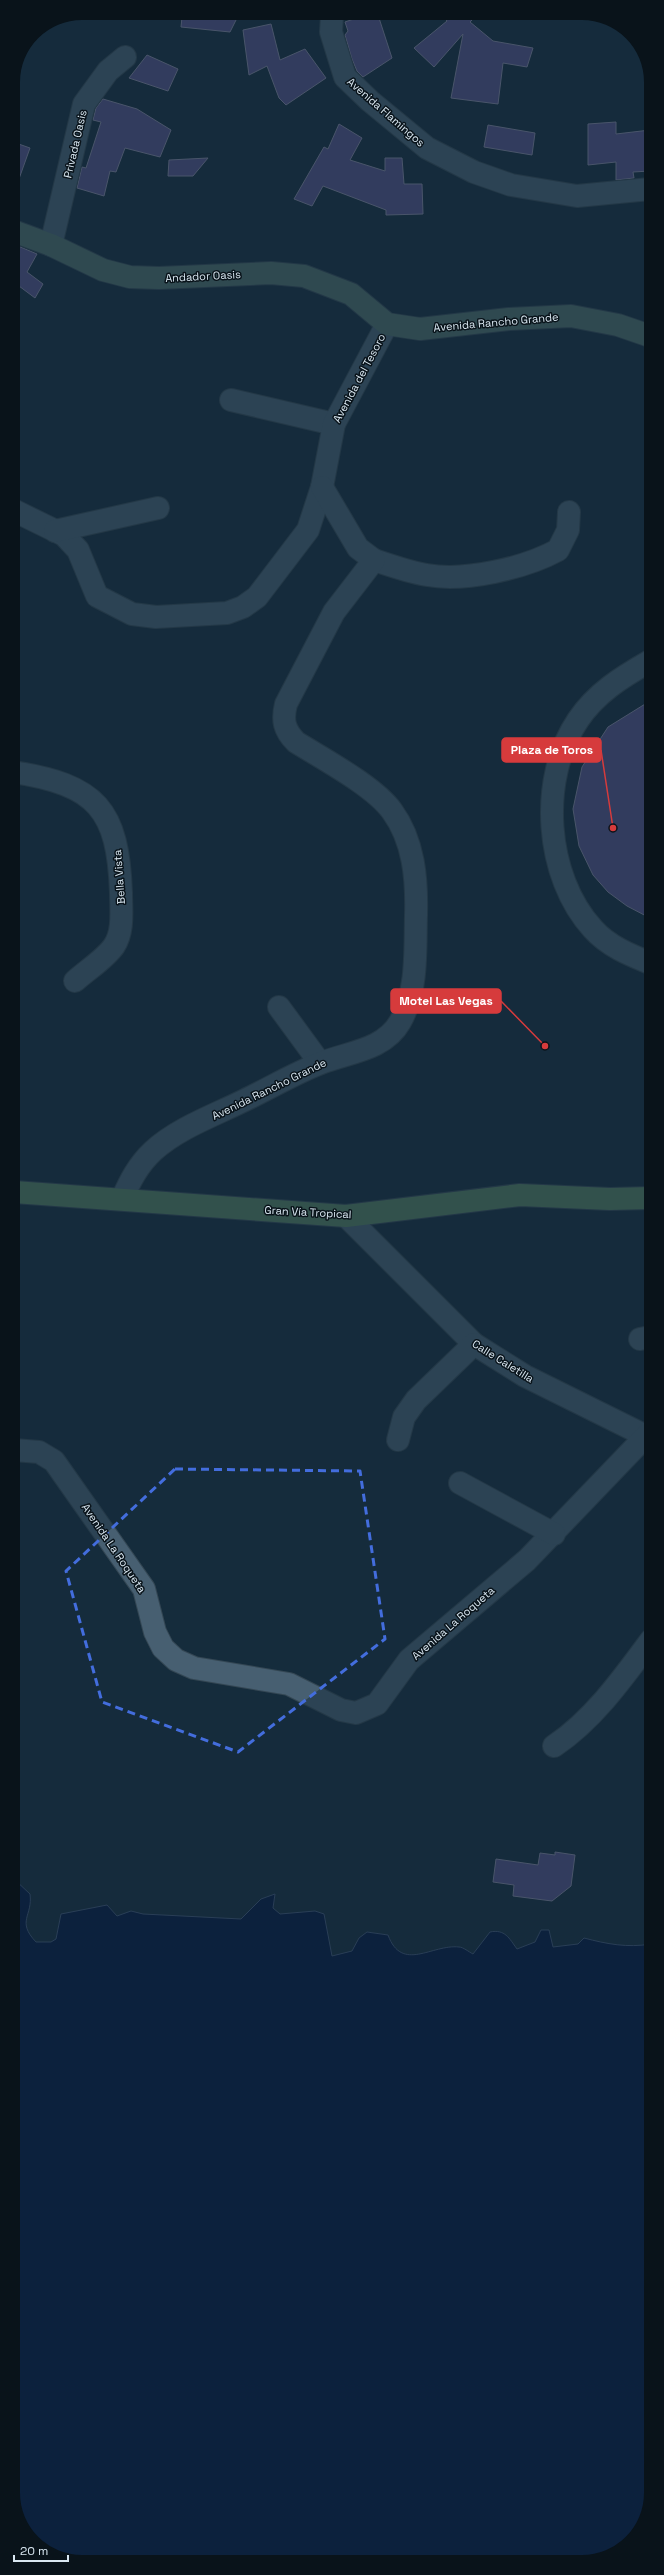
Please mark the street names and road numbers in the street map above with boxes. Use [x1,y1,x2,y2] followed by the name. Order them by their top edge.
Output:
[344,75,428,150] street label: Avenida Flamingos
[60,108,90,179] street label: Privada Oasis
[165,267,241,285] street label: Andador Oasis
[433,310,559,334] street label: Avenida Rancho Grande
[330,331,388,425] street label: Avenida del Tesoro
[110,849,128,905] street label: Bella Vista
[210,1055,328,1123] street label: Avenida Rancho Grande
[264,1203,352,1221] street label: Gran Vía Tropical
[470,1337,537,1386] street label: Calle Caletilla
[79,1501,150,1596] street label: Avenida La Roqueta
[409,1583,498,1663] street label: Avenida La Roqueta

